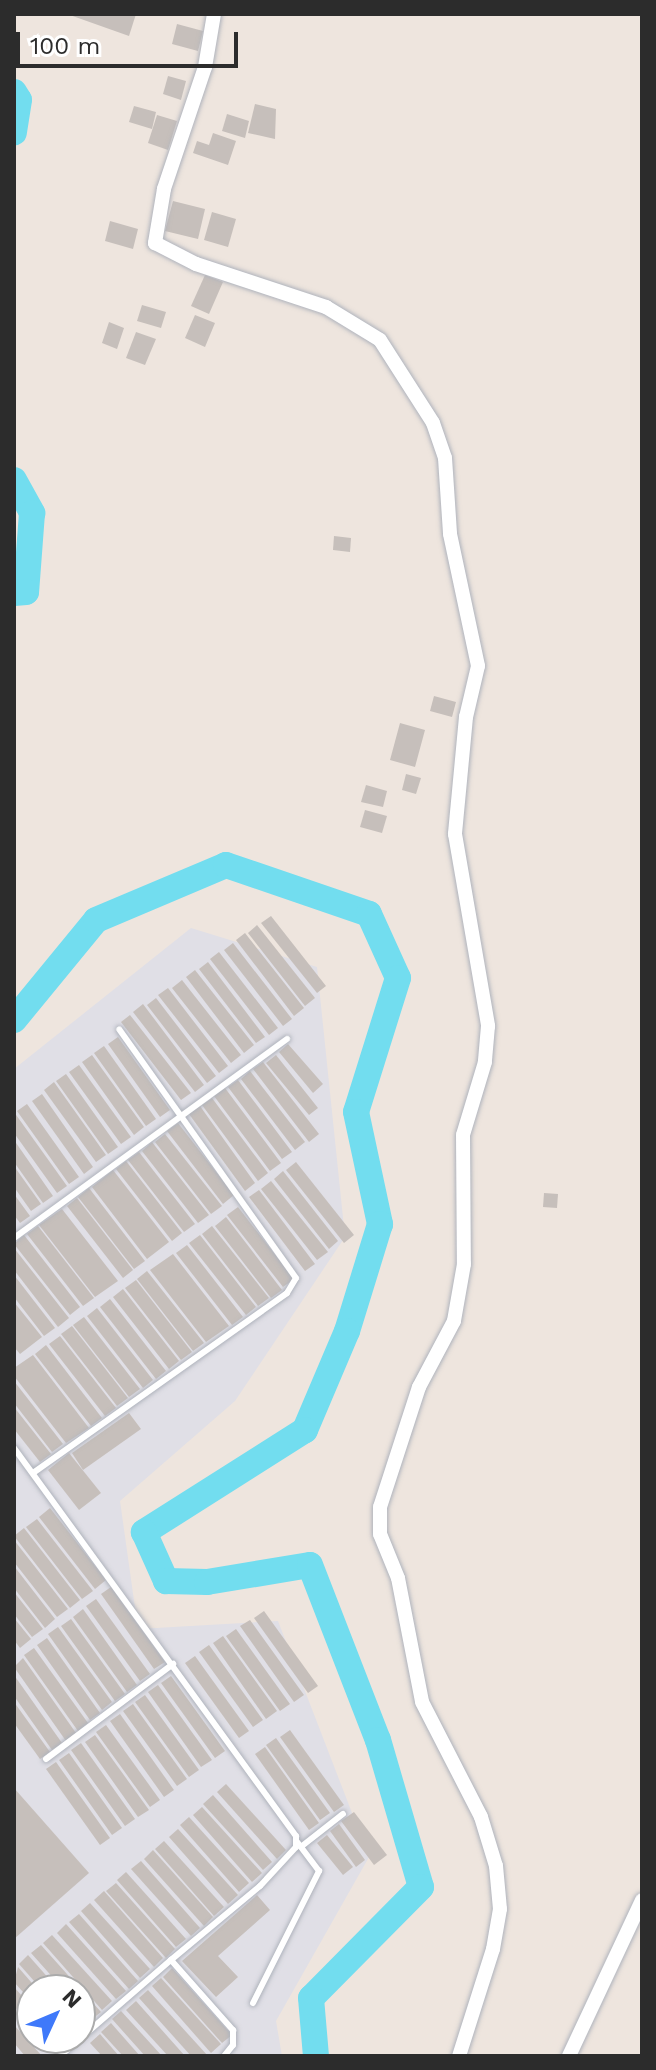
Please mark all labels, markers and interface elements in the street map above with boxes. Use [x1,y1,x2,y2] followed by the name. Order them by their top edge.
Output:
[20,16,242,66] scale bar
[30,32,100,60] text: 100 m
[16,1974,96,2054] north arrow
[58,1984,87,2013] text: N

